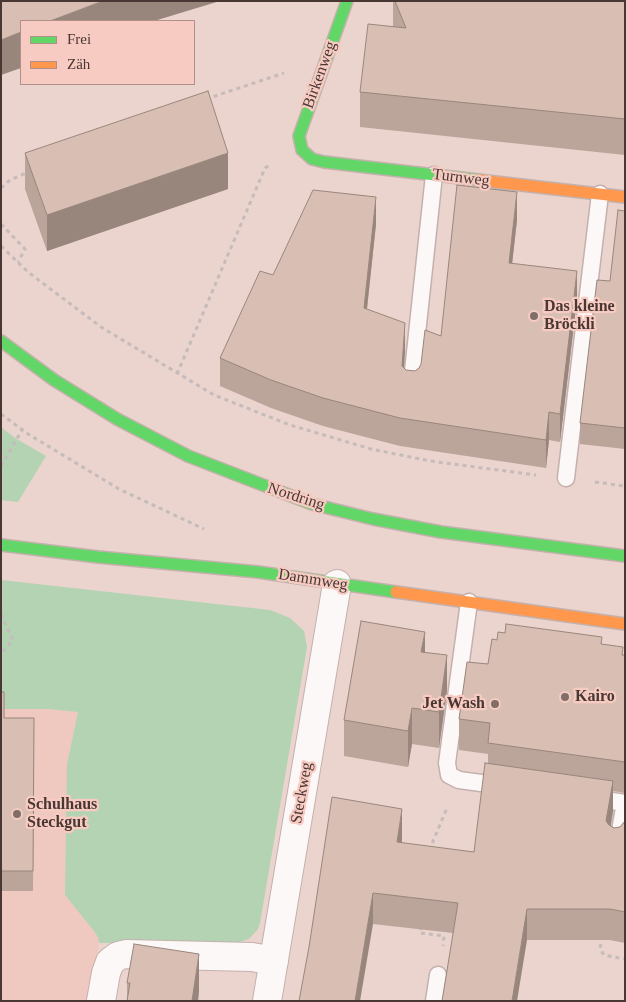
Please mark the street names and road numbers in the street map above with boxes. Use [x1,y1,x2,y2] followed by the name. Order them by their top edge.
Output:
[299,39,341,111] street label: Birkenweg
[431,165,491,191] street label: Turnweg
[265,479,327,515] street label: Nordring
[277,565,349,595] street label: Dammweg
[287,761,317,825] street label: Steckweg

